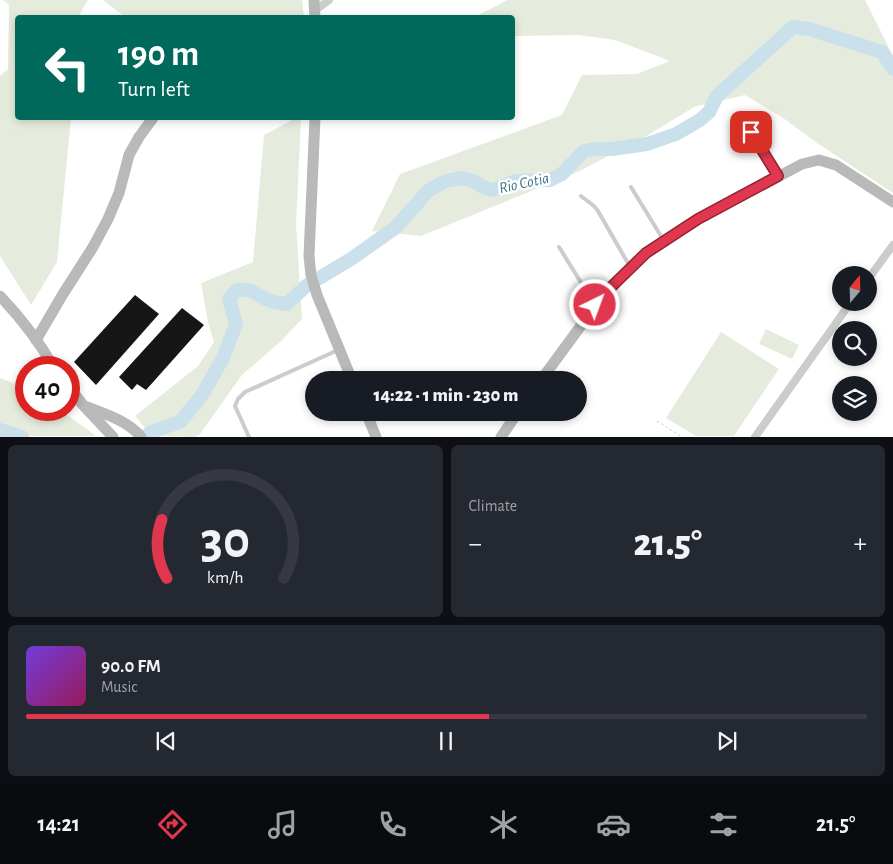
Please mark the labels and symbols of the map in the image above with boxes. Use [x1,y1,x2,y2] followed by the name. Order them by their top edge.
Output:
[730,111,772,153] pin
[497,170,551,196] water label: Rio Cotia
[832,266,878,311] north arrow
[568,278,620,330] position arrow
[15,356,80,421] speed limit sign: 40

